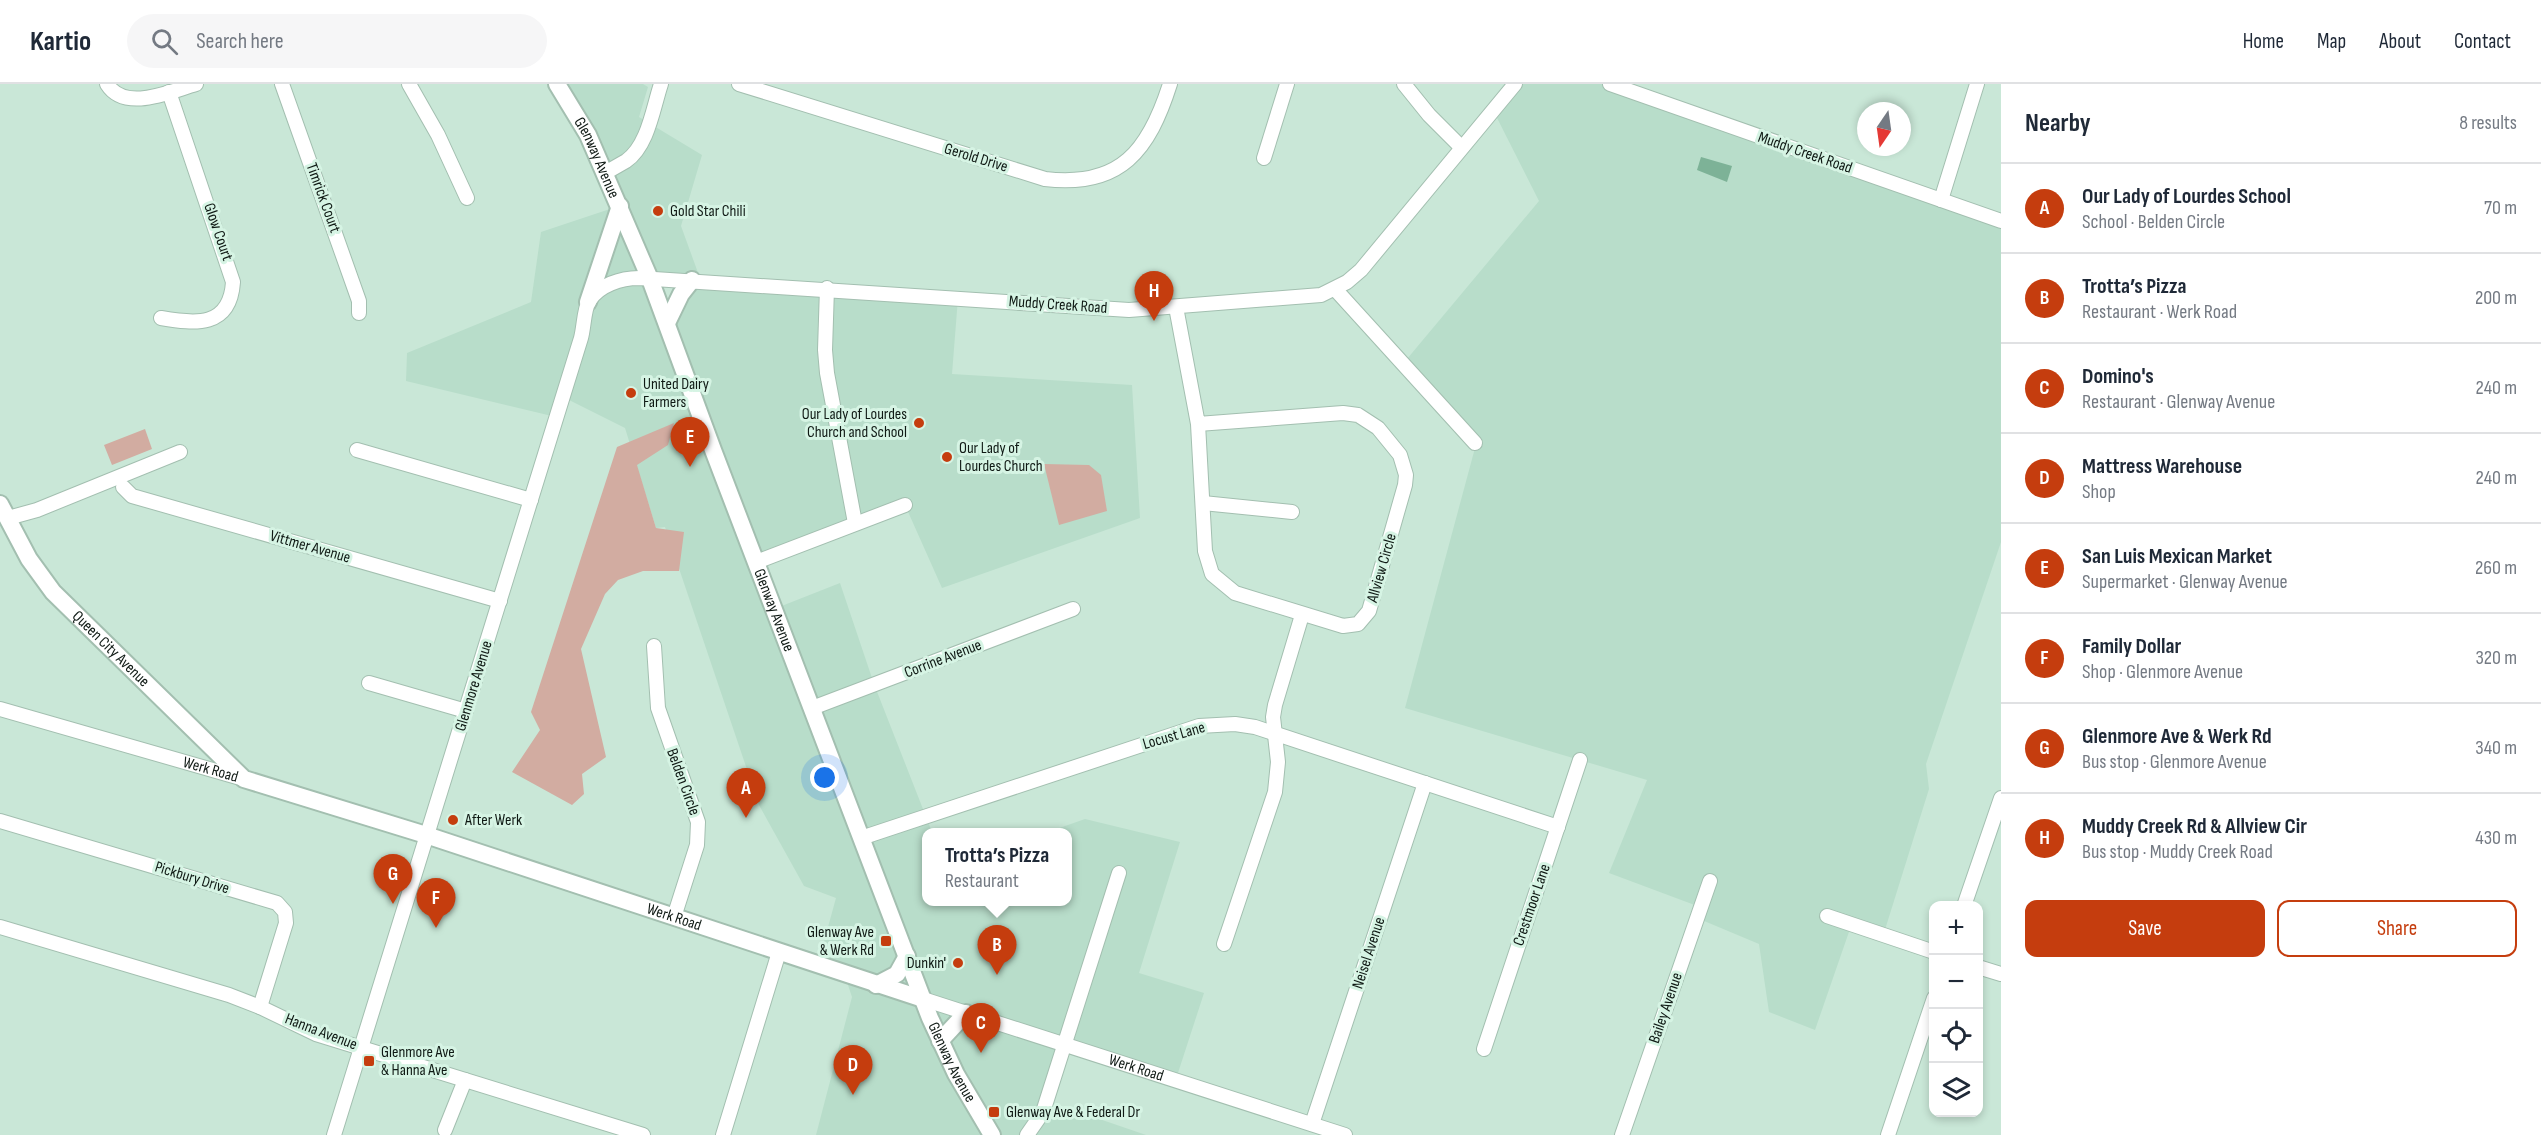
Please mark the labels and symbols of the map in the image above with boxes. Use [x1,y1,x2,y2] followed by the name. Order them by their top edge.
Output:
[1857,102,1911,156] north arrow
[570,114,624,201] street label: Glenway Avenue
[1755,128,1855,178] street label: Muddy Creek Road
[942,139,1010,177] street label: Gerold Drive
[302,160,344,236] street label: Timrick Court
[199,201,237,263] street label: Glow Court
[670,202,746,221] place label: Gold Star Chili
[651,204,665,218] marker: Gold Star Chili
[1134,272,1174,321] pin: H
[1008,292,1108,318] street label: Muddy Creek Road
[643,375,709,412] place label: United Dairy Farmers
[624,386,638,400] marker: United Dairy Farmers
[802,405,907,442] place label: Our Lady of Lourdes Church and School
[912,416,926,430] marker: Our Lady of Lourdes Church and School
[670,418,710,467] pin: E
[959,439,1043,476] place label: Our Lady of Lourdes Church
[940,450,954,464] marker: Our Lady of Lourdes Church
[268,526,352,568] street label: Vittmer Avenue
[1363,531,1401,606] street label: Allview Circle
[750,566,799,654] street label: Glenway Avenue
[68,607,153,691] street label: Queen City Avenue
[902,636,984,682] street label: Corrine Avenue
[451,638,497,734] street label: Glenmore Avenue
[1141,718,1207,754] street label: Locust Lane
[662,746,704,818] street label: Belden Circle
[181,752,240,786] street label: Werk Road
[810,763,839,792] your location
[726,768,766,818] pin: A
[464,811,522,830] place label: After Werk
[446,813,460,827] marker: After Werk
[374,854,412,904] pin: G
[152,858,232,898] street label: Pickbury Drive
[1509,862,1555,948] street label: Crestmoor Lane
[416,878,456,928] pin: F
[644,899,704,935] street label: Werk Road
[1348,915,1390,991] street label: Neisel Avenue
[807,923,874,960] place label: Glenway Ave & Werk Rd
[978,926,1016,975] pin: B
[879,934,893,948] marker: Glenway Ave & Werk Rd
[907,954,946,973] place label: Dunkin'
[951,956,965,970] marker: Dunkin'
[1645,970,1687,1046] street label: Bailey Avenue
[962,1004,1000,1053] pin: C
[282,1010,360,1054] street label: Hanna Avenue
[924,1019,980,1106] street label: Glenway Avenue
[381,1043,455,1080] place label: Glenmore Ave & Hanna Ave
[834,1046,872,1095] pin: D
[1106,1050,1166,1085] street label: Werk Road
[362,1054,376,1068] marker: Glenmore Ave & Hanna Ave
[1006,1103,1140,1122] place label: Glenway Ave & Federal Dr
[987,1105,1001,1119] marker: Glenway Ave & Federal Dr

